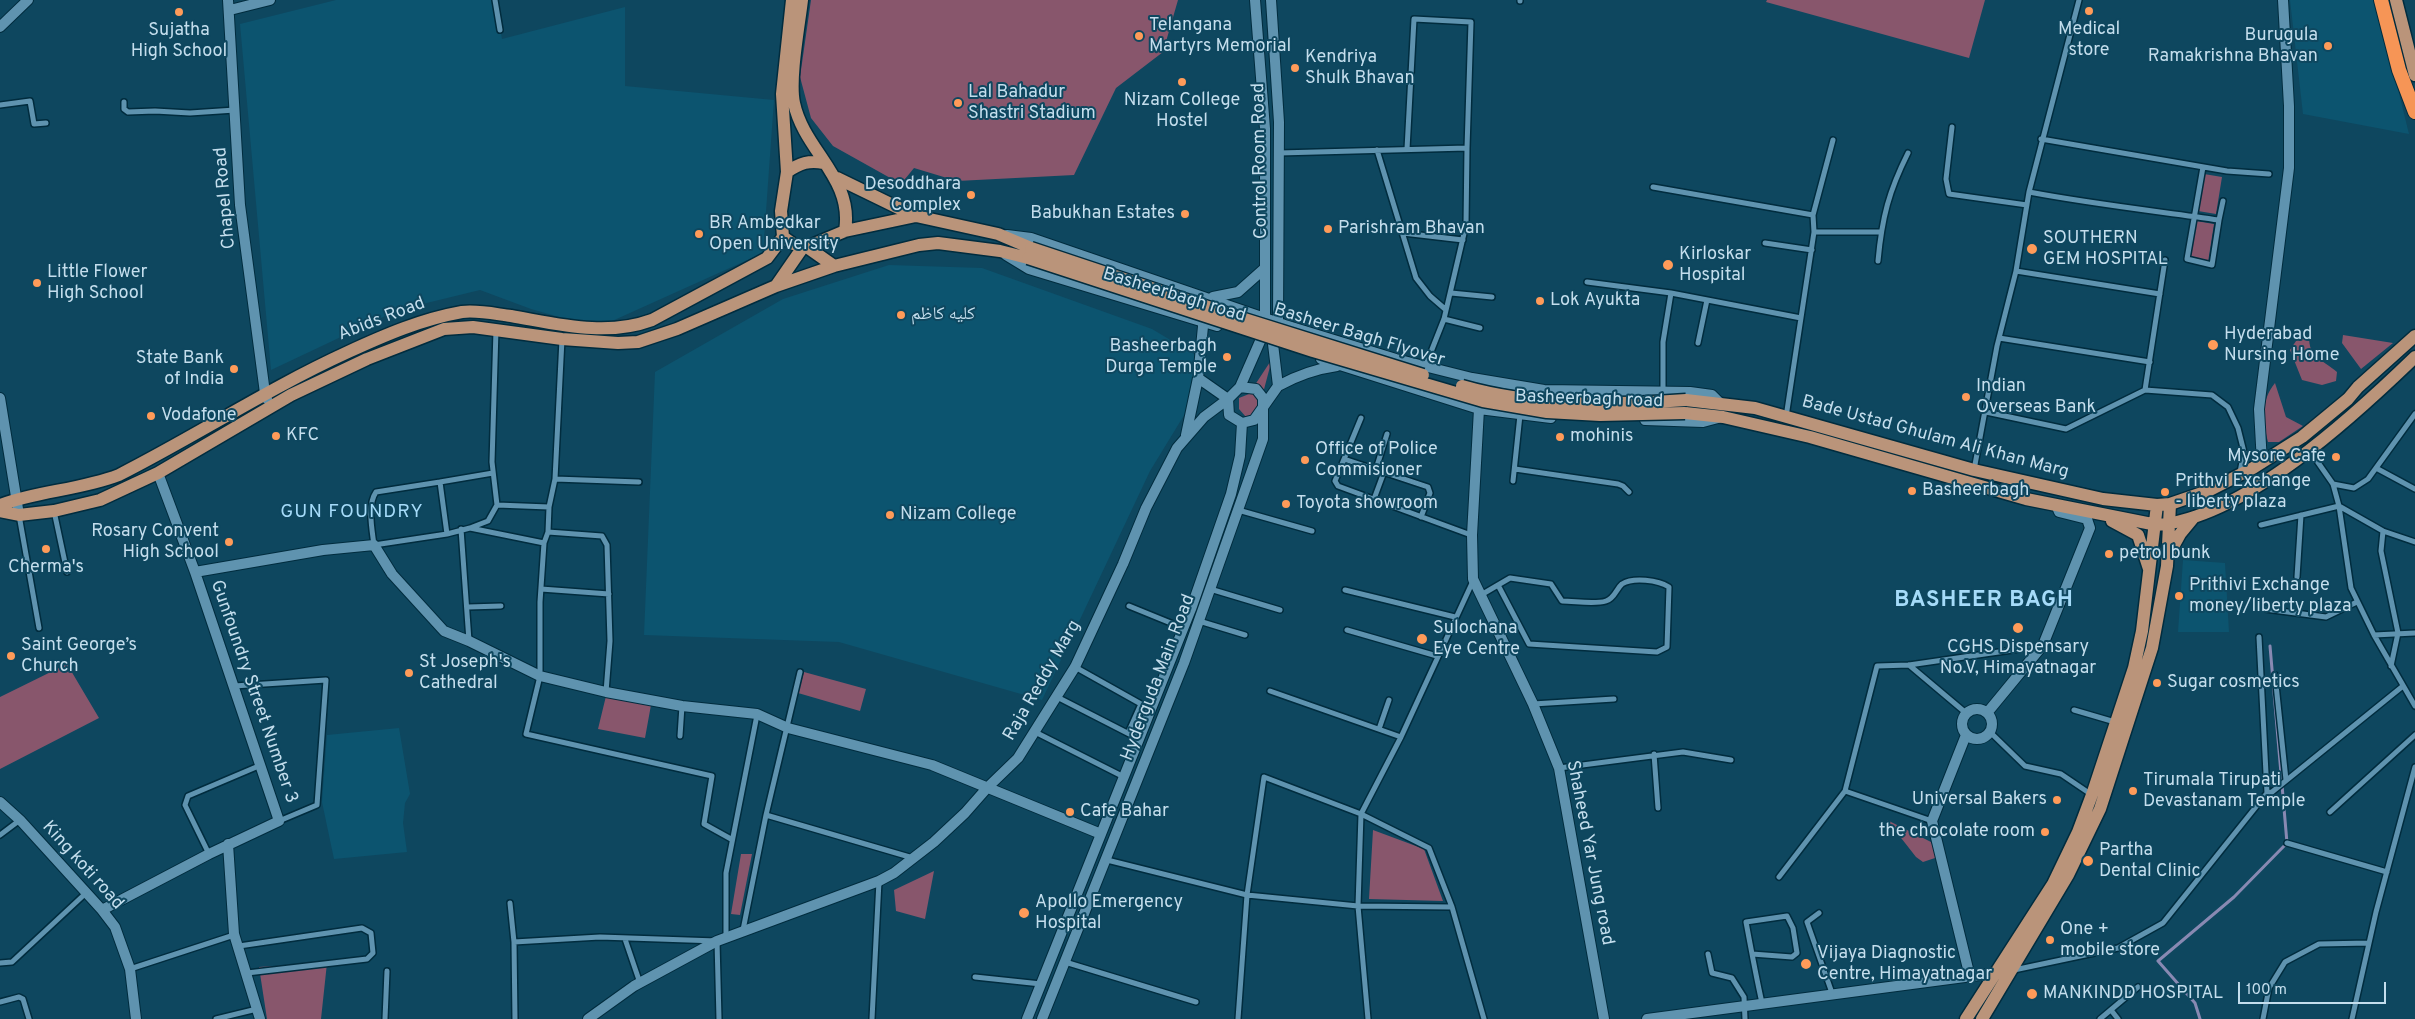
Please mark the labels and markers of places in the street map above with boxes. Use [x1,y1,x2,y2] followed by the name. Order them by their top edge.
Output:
[2083,5,2095,17] marker: Medical store
[173,6,185,18] marker: Sujatha High School
[1149,15,1291,58] place label: Telangana Martyrs Memorial
[2058,19,2120,62] place label: Medical store
[131,20,227,62] place label: Sujatha High School
[2148,25,2318,68] place label: Burugula Ramakrishna Bhavan
[1133,30,1145,42] marker: Telangana Martyrs Memorial
[2322,40,2334,52] marker: Burugula Ramakrishna Bhavan
[1305,47,1415,90] place label: Kendriya Shulk Bhavan
[1289,62,1301,74] marker: Kendriya Shulk Bhavan
[1176,76,1188,88] marker: Nizam College Hostel
[968,82,1096,125] place label: Lal Bahadur Shastri Stadium
[1124,90,1240,132] place label: Nizam College Hostel
[952,97,964,109] marker: Lal Bahadur Shastri Stadium
[865,174,961,216] place label: Desoddhara Complex
[965,189,977,201] marker: Desoddhara Complex
[1030,203,1175,225] place label: Babukhan Estates
[1179,208,1191,220] marker: Babukhan Estates
[709,213,839,255] place label: BR Ambedkar Open University
[1338,218,1485,240] place label: Parishram Bhavan
[1322,223,1334,235] marker: Parishram Bhavan
[693,228,705,240] marker: BR Ambedkar Open University
[2043,228,2168,270] place label: SOUTHERN GEM HOSPITAL
[2025,242,2039,256] marker: SOUTHERN GEM HOSPITAL
[1679,244,1751,286] place label: Kirloskar Hospital
[1661,258,1675,272] marker: Kirloskar Hospital
[47,262,147,304] place label: Little Flower High School
[31,277,43,289] marker: Little Flower High School
[1550,290,1640,312] place label: Lok Ayukta
[1534,295,1546,307] marker: Lok Ayukta
[911,304,975,326] place label: كليه كاظم
[895,309,907,321] marker: كليه كاظم
[2224,324,2339,366] place label: Hyderabad Nursing Home
[1105,336,1217,378] place label: Basheerbagh Durga Temple
[2206,338,2220,352] marker: Hyderabad Nursing Home
[136,348,224,390] place label: State Bank of India
[1221,351,1233,363] marker: Basheerbagh Durga Temple
[228,363,240,375] marker: State Bank of India
[1976,376,2096,418] place label: Indian Overseas Bank
[1960,391,1972,403] marker: Indian Overseas Bank
[161,405,237,427] place label: Vodafone
[145,410,157,422] marker: Vodafone
[286,425,319,447] place label: KFC
[1570,426,1633,448] place label: mohinis
[270,430,282,442] marker: KFC
[1554,431,1566,443] marker: mohinis
[1315,439,1438,482] place label: Office of Police Commisioner
[2227,446,2326,468] place label: Mysore Cafe
[2330,451,2342,463] marker: Mysore Cafe
[1299,454,1311,466] marker: Office of Police Commisioner
[2175,471,2311,514] place label: Prithvi Exchange - liberty plaza
[1922,480,2029,502] place label: Basheerbagh
[1906,485,1918,497] marker: Basheerbagh
[2159,486,2171,498] marker: Prithvi Exchange - liberty plaza
[1296,493,1438,515] place label: Toyota showroom
[1280,498,1292,510] marker: Toyota showroom
[900,504,1017,526] place label: Nizam College
[884,509,896,521] marker: Nizam College
[91,521,219,564] place label: Rosary Convent High School
[223,536,235,548] marker: Rosary Convent High School
[40,543,52,555] marker: Cherma's
[2119,543,2211,565] place label: petrol bunk
[2103,548,2115,560] marker: petrol bunk
[8,557,84,579] place label: Cherma's
[2189,575,2351,618] place label: Prithivi Exchange money/liberty plaza
[2173,590,2185,602] marker: Prithivi Exchange money/liberty plaza
[1433,618,1520,660] place label: Sulochana Eye Centre
[2011,621,2025,635] marker: CGHS Dispensary No.V, Himayatnagar
[1415,632,1429,646] marker: Sulochana Eye Centre
[21,635,137,678] place label: Saint George’s Church
[1940,637,2096,680] place label: CGHS Dispensary No.V, Himayatnagar
[5,650,17,662] marker: Saint George’s Church
[419,652,511,694] place label: St Joseph's Cathedral
[403,667,415,679] marker: St Joseph's Cathedral
[2167,672,2300,694] place label: Sugar cosmetics
[2151,677,2163,689] marker: Sugar cosmetics
[2143,770,2306,812] place label: Tirumala Tirupati Devastanam Temple
[2127,785,2139,797] marker: Tirumala Tirupati Devastanam Temple
[1912,789,2047,811] place label: Universal Bakers
[2051,794,2063,806] marker: Universal Bakers
[1080,801,1169,823] place label: Cafe Bahar
[1064,806,1076,818] marker: Cafe Bahar
[1879,821,2035,843] place label: the chocolate room
[2039,826,2051,838] marker: the chocolate room
[2099,840,2201,882] place label: Partha Dental Clinic
[2081,854,2095,868] marker: Partha Dental Clinic
[1035,892,1183,934] place label: Apollo Emergency Hospital
[1017,906,1031,920] marker: Apollo Emergency Hospital
[2060,919,2160,962] place label: One + mobile store
[2044,934,2056,946] marker: One + mobile store
[1817,943,1992,986] place label: Vijaya Diagnostic Centre, Himayatnagar
[1799,957,1813,971] marker: Vijaya Diagnostic Centre, Himayatnagar
[2043,983,2223,1005] place label: MANKINDD HOSPITAL
[2025,987,2039,1001] marker: MANKINDD HOSPITAL

